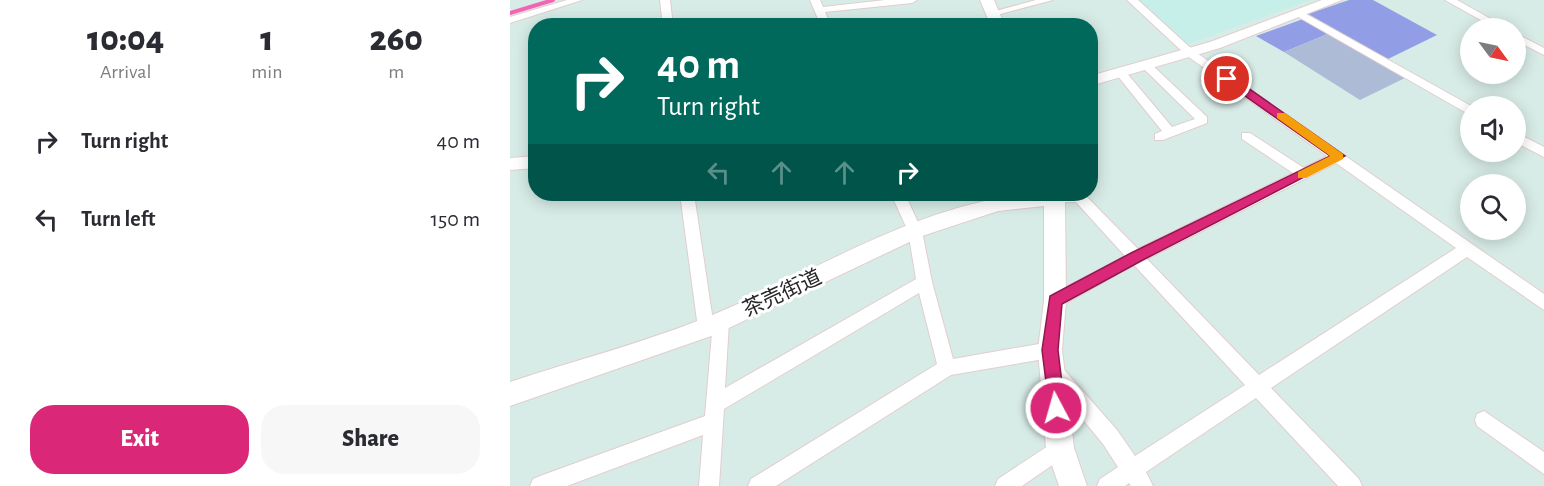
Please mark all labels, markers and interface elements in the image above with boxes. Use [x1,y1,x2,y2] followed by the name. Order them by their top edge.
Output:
[1460,18,1526,84] north arrow
[1460,18,1526,240] map controls
[87,21,164,57] text: 10:04
[260,21,274,57] text: 1
[369,21,423,57] text: 260
[558,42,636,120] icon: right
[657,44,740,86] text: 40 m
[1201,53,1252,104] pin
[100,62,151,82] text: Arrival
[251,62,282,82] text: min
[388,62,404,82] text: m
[1210,62,1243,95] icon: arrive
[657,93,760,120] text: Turn right
[1460,96,1526,162] button: sound
[30,125,63,158] icon: right
[81,130,168,152] text: Turn right
[437,130,480,152] text: 40 m
[702,156,735,189] icon: left
[765,156,798,189] icon: ahead
[828,156,861,189] icon: ahead
[891,156,924,189] icon: right
[1460,174,1526,240] button: search
[30,203,63,236] icon: left
[81,208,155,230] text: Turn left
[430,208,480,230] text: 150 m
[739,265,825,321] street label: 茶売街道
[1024,376,1088,440] position arrow
[30,405,249,474] button: Exit
[261,405,480,474] button: Share

